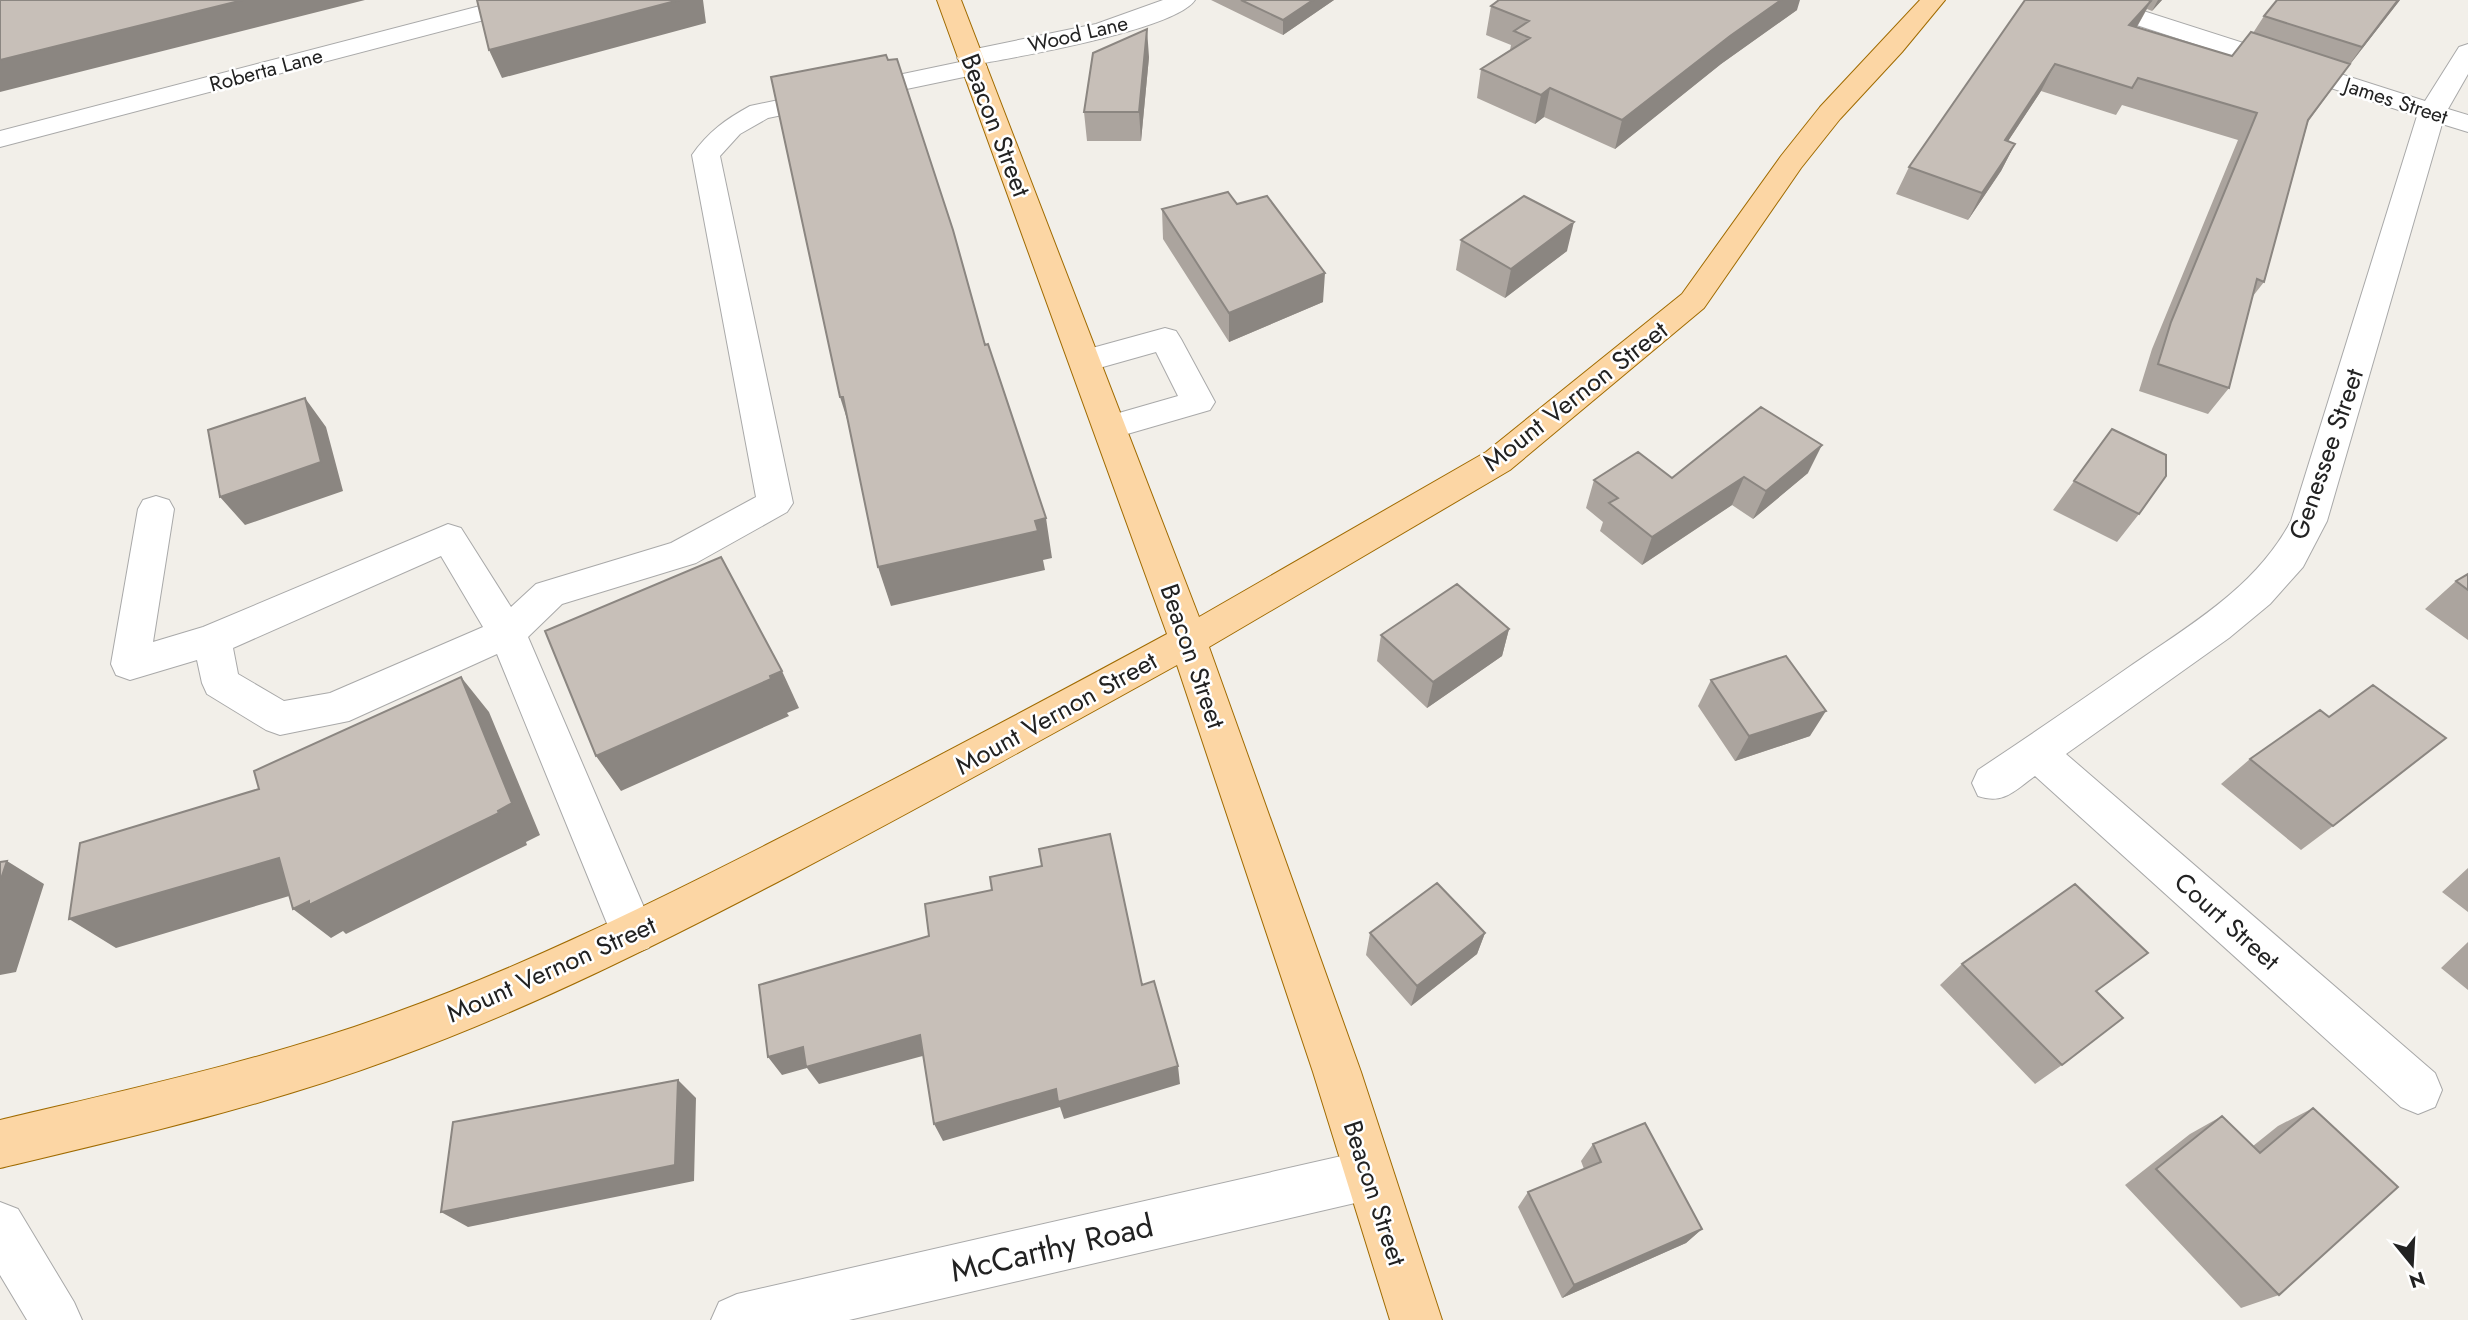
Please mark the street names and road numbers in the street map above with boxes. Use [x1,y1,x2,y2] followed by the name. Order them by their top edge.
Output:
[1025,8,1131,60] street label: Wood Lane
[206,40,326,100] street label: Roberta Lane
[951,48,1041,203] street label: Beacon Street
[2338,69,2452,132] street label: James Street
[1475,311,1676,480] street label: Mount Vernon Street
[2279,363,2373,544] street label: Genessee Street
[1151,579,1236,734] street label: Beacon Street
[948,641,1164,784] street label: Mount Vernon Street
[2166,863,2289,979] street label: Court Street
[440,906,662,1032] street label: Mount Vernon Street
[1334,1116,1417,1271] street label: Beacon Street
[946,1202,1158,1294] street label: McCarthy Road

